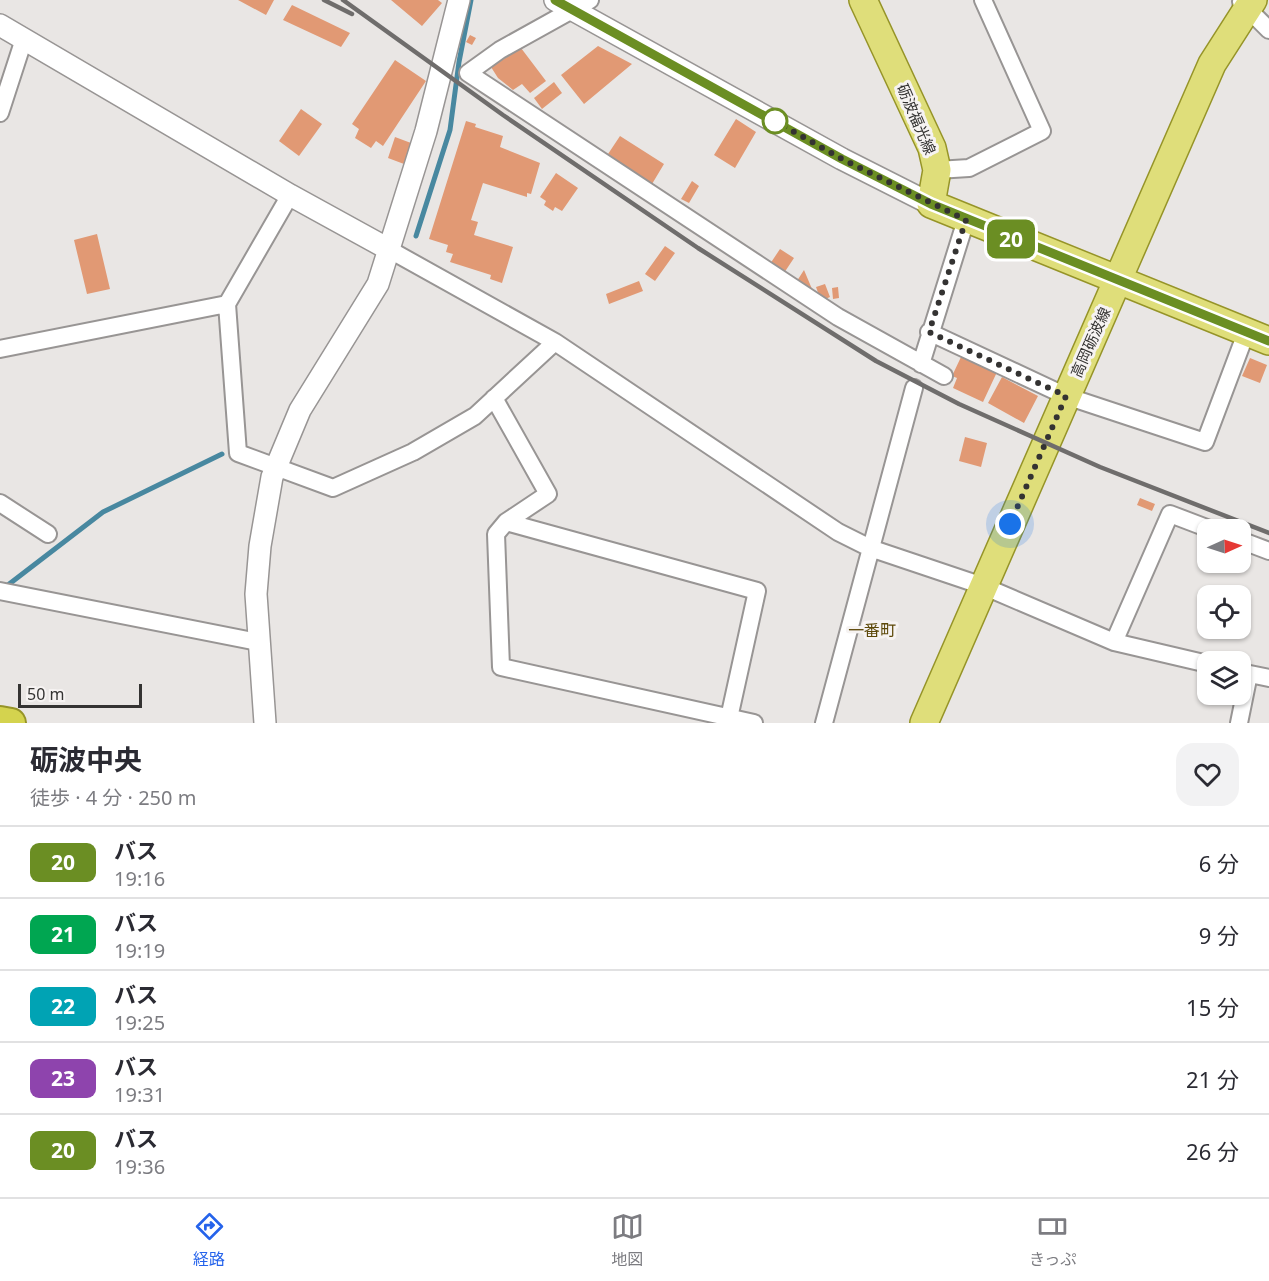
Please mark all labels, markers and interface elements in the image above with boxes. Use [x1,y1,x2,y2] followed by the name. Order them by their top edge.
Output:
[893,81,941,157] street label: 砺波福光線
[762,108,788,134] unlabelled marker
[984,220,1038,258] line badge: 20
[999,225,1023,253] text: 20
[1066,304,1114,380] street label: 高岡砺波線
[995,509,1025,539] your location
[1197,519,1251,573] north arrow
[1197,519,1251,705] map controls
[1197,585,1251,639] button: locate
[848,619,896,641] district label: 一番町
[1197,651,1251,705] button: layers
[18,681,142,708] scale bar
[27,683,64,705] text: 50 m
[30,740,142,778] text: 砺波中央
[1176,743,1239,806] button: heart
[30,784,196,811] text: 徒歩 · 4 分 · 250 m
[114,835,158,865] text: バス
[51,848,75,876] text: 20
[1199,848,1239,878] text: 6 分
[114,865,165,892] text: 19:16
[114,907,158,937] text: バス
[51,920,75,948] text: 21
[1199,920,1239,950] text: 9 分
[114,937,165,964] text: 19:19
[114,979,158,1009] text: バス
[51,992,75,1020] text: 22
[1186,992,1239,1022] text: 15 分
[114,1009,165,1036] text: 19:25
[114,1051,158,1081] text: バス
[51,1064,75,1092] text: 23
[1186,1064,1239,1094] text: 21 分
[114,1081,165,1108] text: 19:31
[114,1123,158,1153] text: バス
[51,1136,75,1164] text: 20
[1186,1136,1239,1166] text: 26 分
[114,1153,165,1180] text: 19:36
[193,1210,226,1270] tab: 経路
[611,1210,644,1270] tab: 地図
[1029,1210,1076,1270] tab: きっぷ

